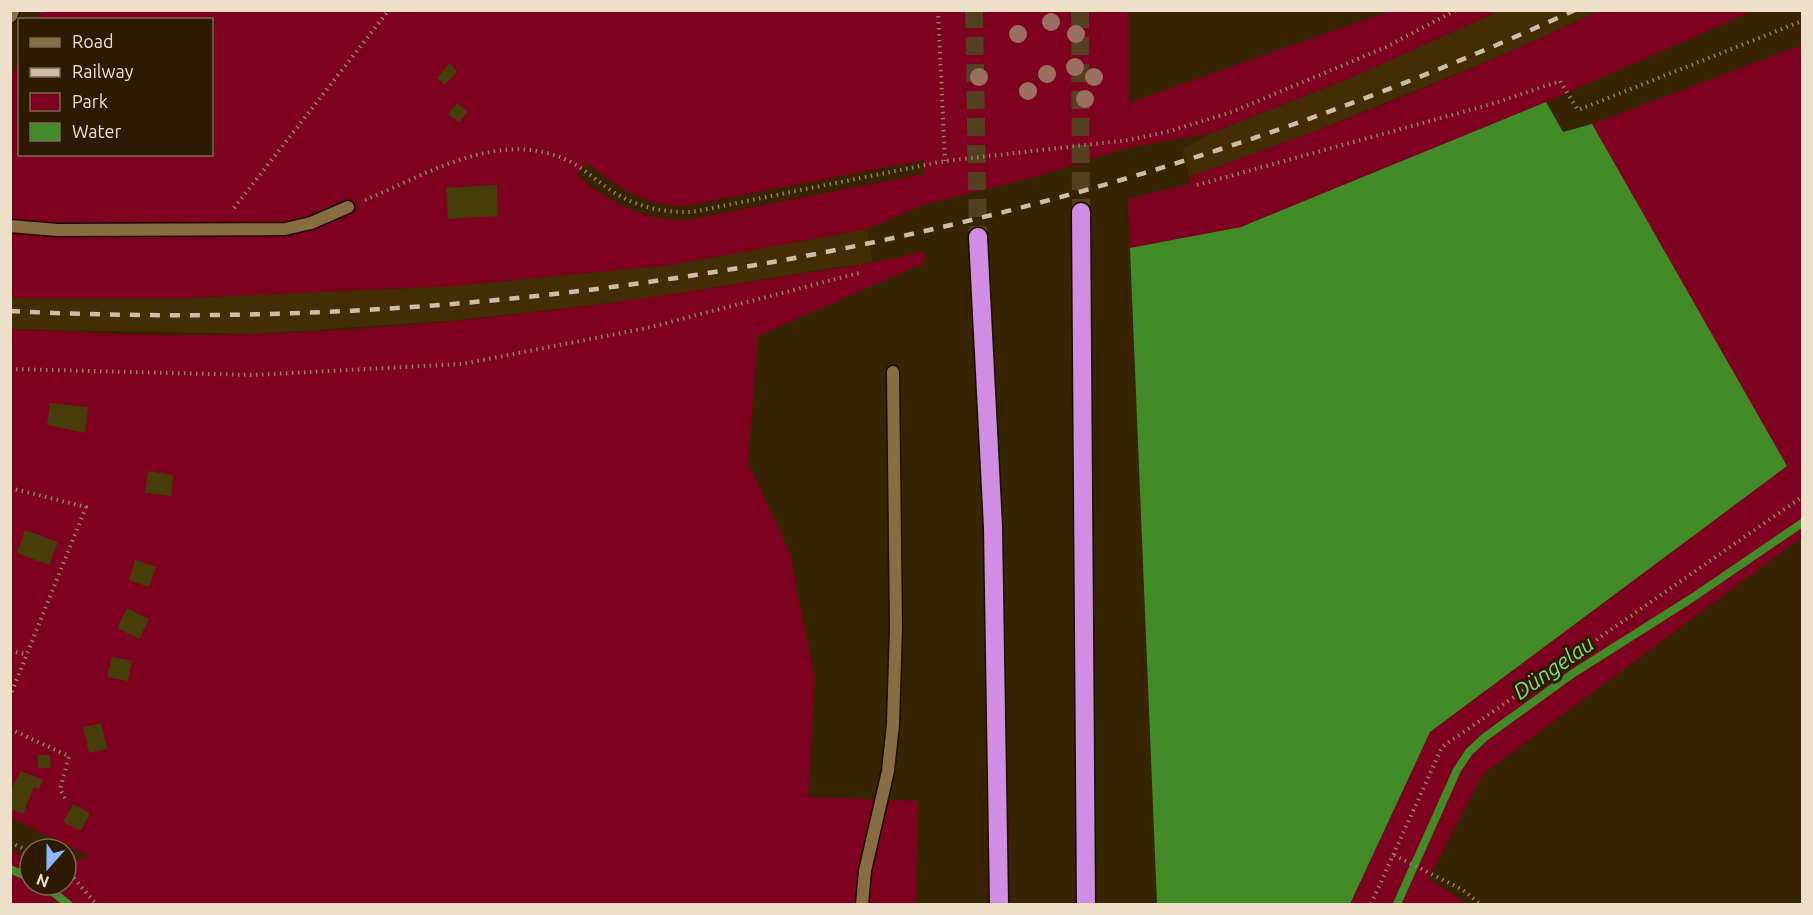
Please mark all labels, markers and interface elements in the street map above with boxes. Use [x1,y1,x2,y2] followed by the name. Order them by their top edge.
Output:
[18,18,213,156] legend
[72,31,114,51] text: Road
[72,61,134,81] text: Railway
[72,91,108,111] text: Park
[72,121,122,141] text: Water
[1508,630,1598,704] water label: Düngelau
[18,837,78,897] north arrow
[34,870,51,892] text: N

